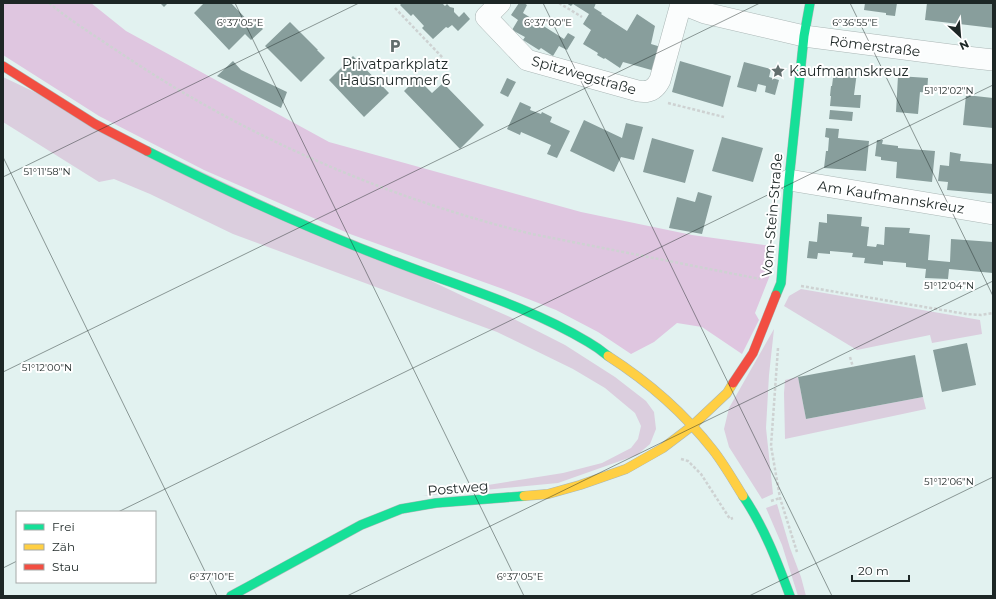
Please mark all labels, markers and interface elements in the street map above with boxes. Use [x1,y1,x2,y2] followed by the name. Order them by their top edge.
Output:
[217,16,264,29] text: 6°37'05"E
[524,16,572,29] text: 6°37'00"E
[832,16,878,29] text: 6°36'55"E
[940,16,980,56] north arrow
[829,31,921,61] street label: Römerstraße
[957,37,971,53] text: N
[387,38,403,54] parking icon: Privatparkplatz Hausnummer 6
[530,51,638,99] street label: Spitzwegstraße
[340,55,451,89] place label: Privatparkplatz Hausnummer 6
[789,62,909,80] place label: Kaufmannskreuz
[770,63,786,79] place icon: Kaufmannskreuz
[924,84,974,97] text: 51°12'02"N
[758,152,786,278] street label: Vom-Stein-Straße
[23,165,71,178] text: 51°11'58"N
[816,177,966,217] street label: Am Kaufmannskreuz
[924,279,974,292] text: 51°12'04"N
[22,361,72,374] text: 51°12'00"N
[924,475,974,488] text: 51°12'06"N
[427,476,489,500] street label: Postweg
[16,511,156,583] legend
[52,519,75,534] text: Frei
[52,539,75,554] text: Zäh
[852,557,909,583] scale bar
[52,559,79,574] text: Stau
[858,563,889,578] text: 20 m
[189,570,235,583] text: 6°37'10"E
[497,570,544,583] text: 6°37'05"E

